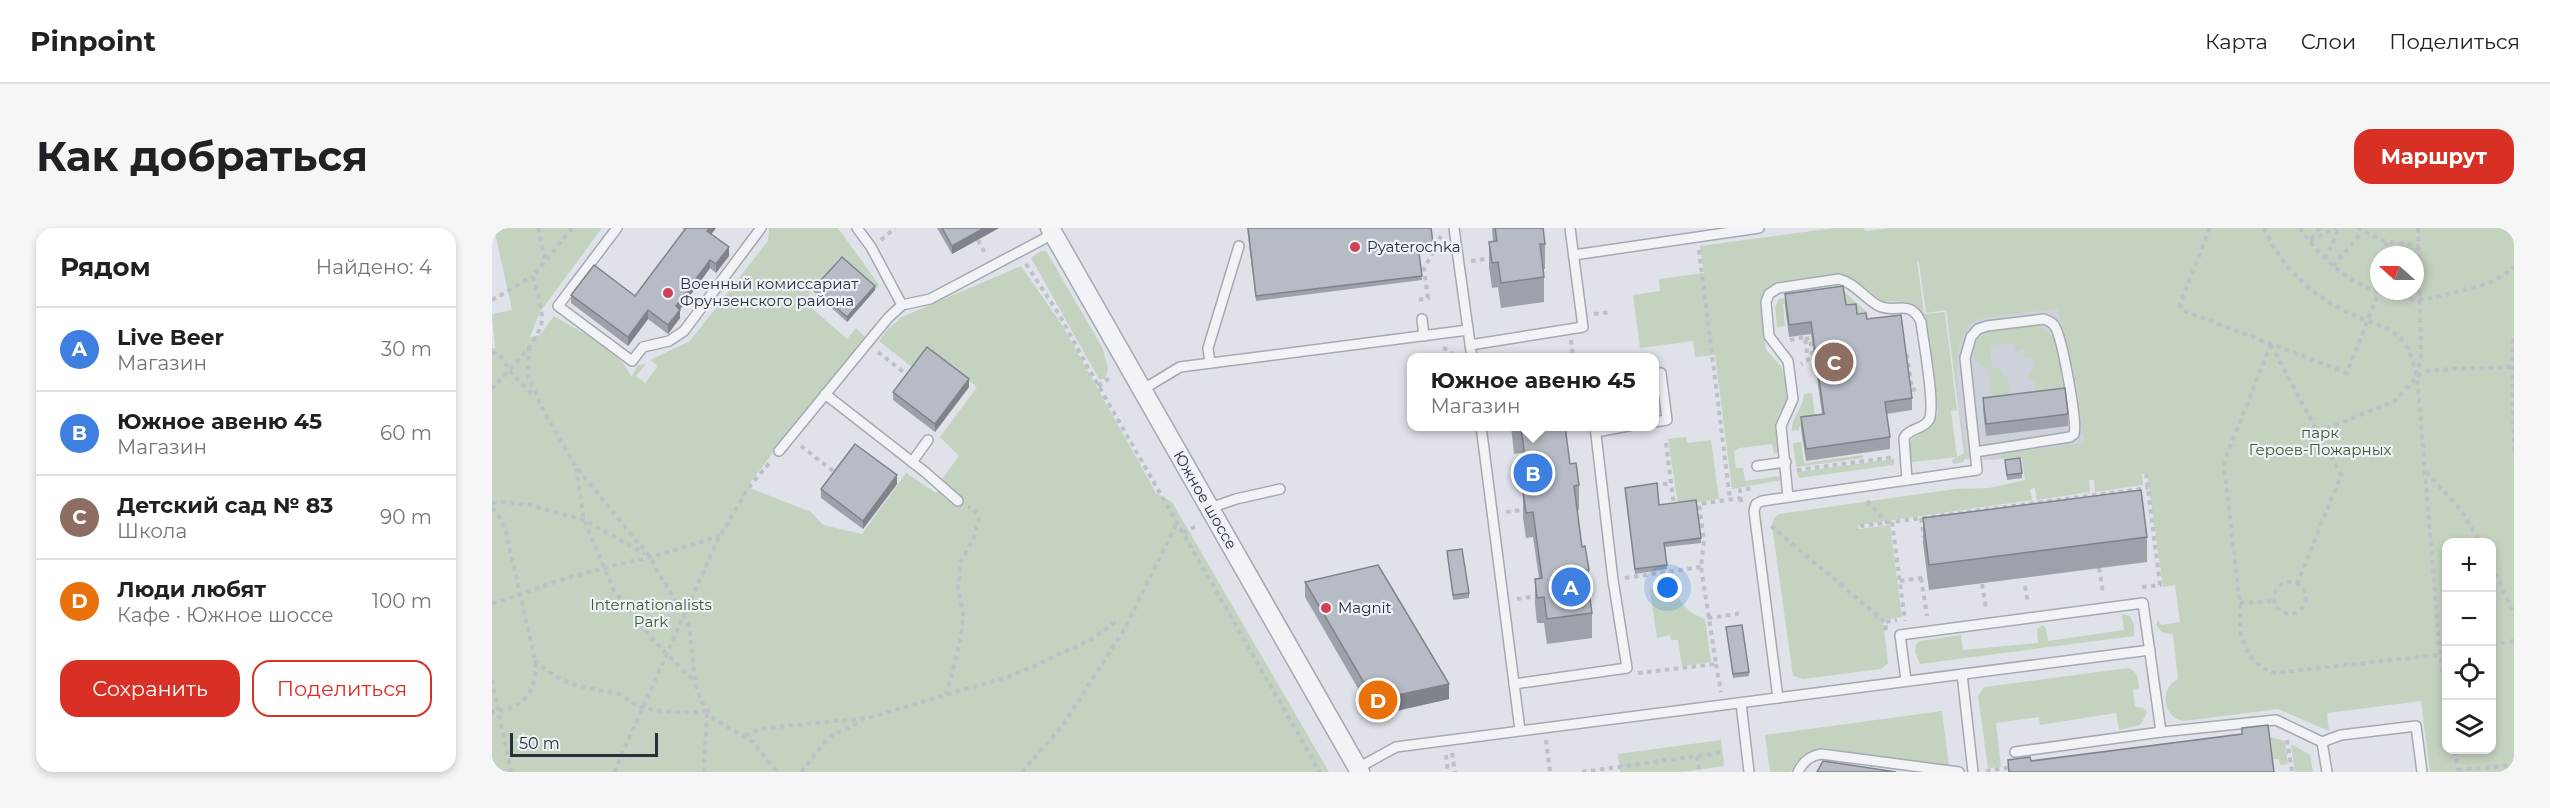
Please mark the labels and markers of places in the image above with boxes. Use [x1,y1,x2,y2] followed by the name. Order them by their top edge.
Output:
[1367,237,1461,256] place label: Pyaterochka
[1348,240,1362,254] marker: Pyaterochka
[680,274,859,310] place label: Военный комиссариат Фрунзенского района
[661,286,675,300] marker: Военный комиссариат Фрунзенского района
[1814,340,1854,384] pin: C
[1514,450,1552,496] pin: B
[1552,564,1590,610] pin: A
[1338,598,1392,617] place label: Magnit
[1319,601,1333,615] marker: Magnit
[1358,678,1398,722] pin: D

